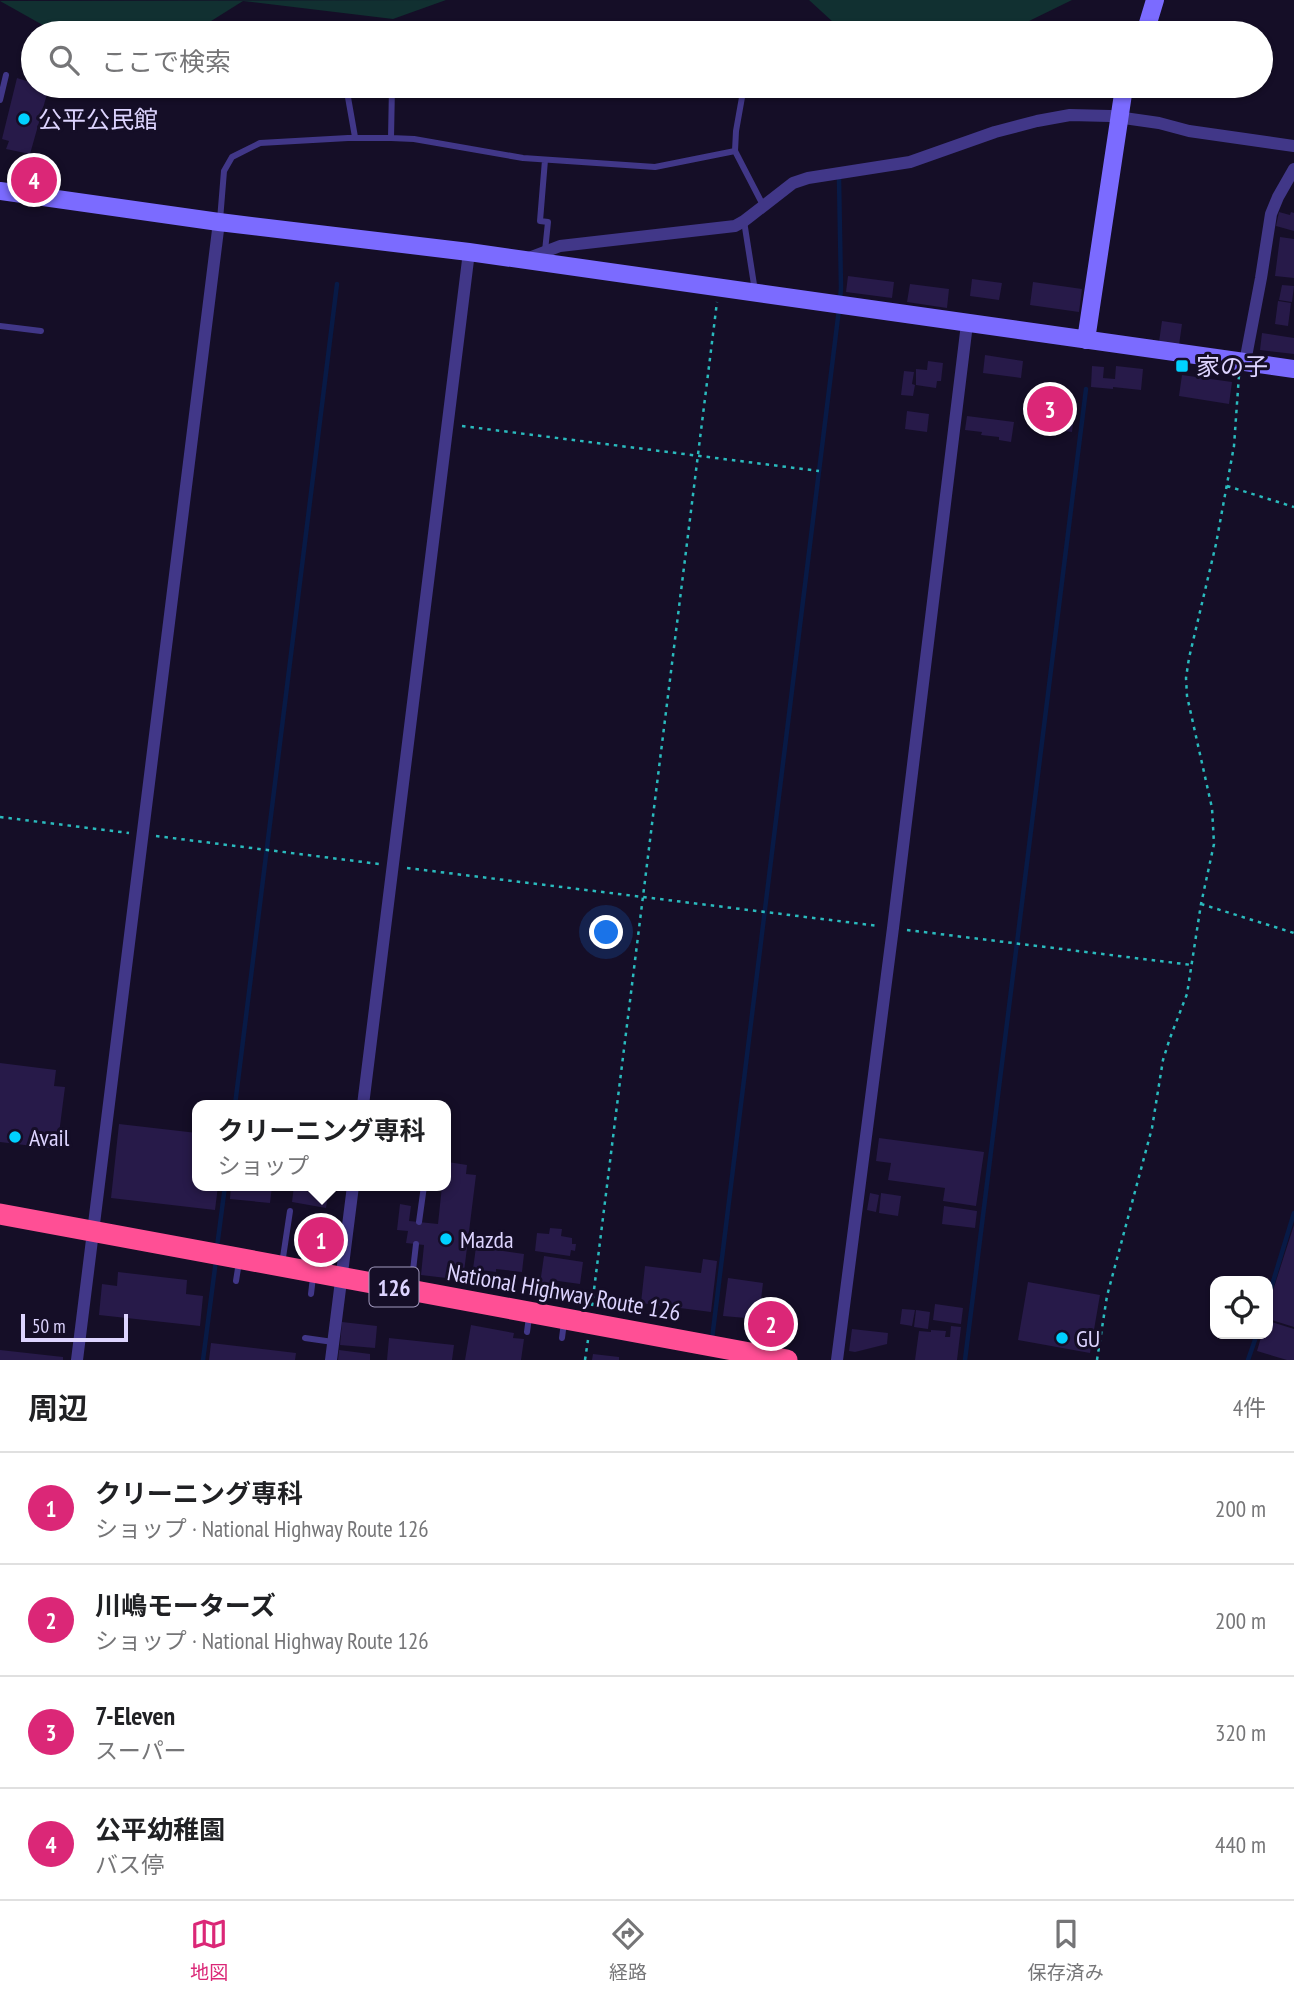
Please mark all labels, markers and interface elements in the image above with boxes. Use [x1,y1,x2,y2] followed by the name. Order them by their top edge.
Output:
[21,21,1273,98] search box
[45,41,83,79] icon: search
[101,45,231,78] text: ここで検索
[38,104,158,135] place label: 公平公民館
[16,111,32,127] marker: 公平公民館
[11,154,57,206] pin: 4
[1196,351,1268,382] place label: 家の子
[1174,358,1190,374] marker: 家の子
[1027,383,1073,435] pin: 3
[589,915,623,949] your location
[192,1100,451,1191] popup
[217,1114,426,1147] text: クリーニング専科
[29,1122,70,1153] place label: Avail
[7,1129,23,1145] marker: Avail
[217,1151,309,1180] text: ショップ
[298,1214,344,1266] pin: 1
[460,1224,514,1255] place label: Mazda
[438,1231,454,1247] marker: Mazda
[445,1256,683,1328] street label: National Highway Route 126
[370,1268,418,1306] road number: 126
[1210,1276,1273,1339] map controls
[1210,1276,1273,1339] button: locate
[748,1298,794,1350] pin: 2
[21,1311,128,1343] scale bar
[32,1314,66,1338] text: 50 m
[1076,1323,1100,1354] place label: GU
[1054,1330,1070,1346] marker: GU
[28,1388,88,1427] text: 周辺
[1233,1393,1266,1422] text: 4件
[95,1477,303,1510] text: クリーニング専科
[46,1494,57,1523] text: 1
[1215,1494,1266,1523] text: 200 m
[95,1514,429,1543] text: ショップ · National Highway Route 126
[95,1589,276,1622] text: 川嶋モーターズ
[46,1606,57,1635] text: 2
[1215,1606,1266,1635] text: 200 m
[95,1626,429,1655] text: ショップ · National Highway Route 126
[95,1699,175,1732] text: 7-Eleven
[46,1718,57,1747] text: 3
[1215,1718,1266,1747] text: 320 m
[95,1736,187,1765] text: スーパー
[95,1813,225,1846] text: 公平幼稚園
[46,1830,57,1859] text: 4
[1215,1830,1266,1859] text: 440 m
[95,1850,164,1879] text: バス停
[190,1915,228,1984] tab: 地図
[609,1915,647,1984] tab: 経路
[1028,1915,1104,1984] tab: 保存済み

